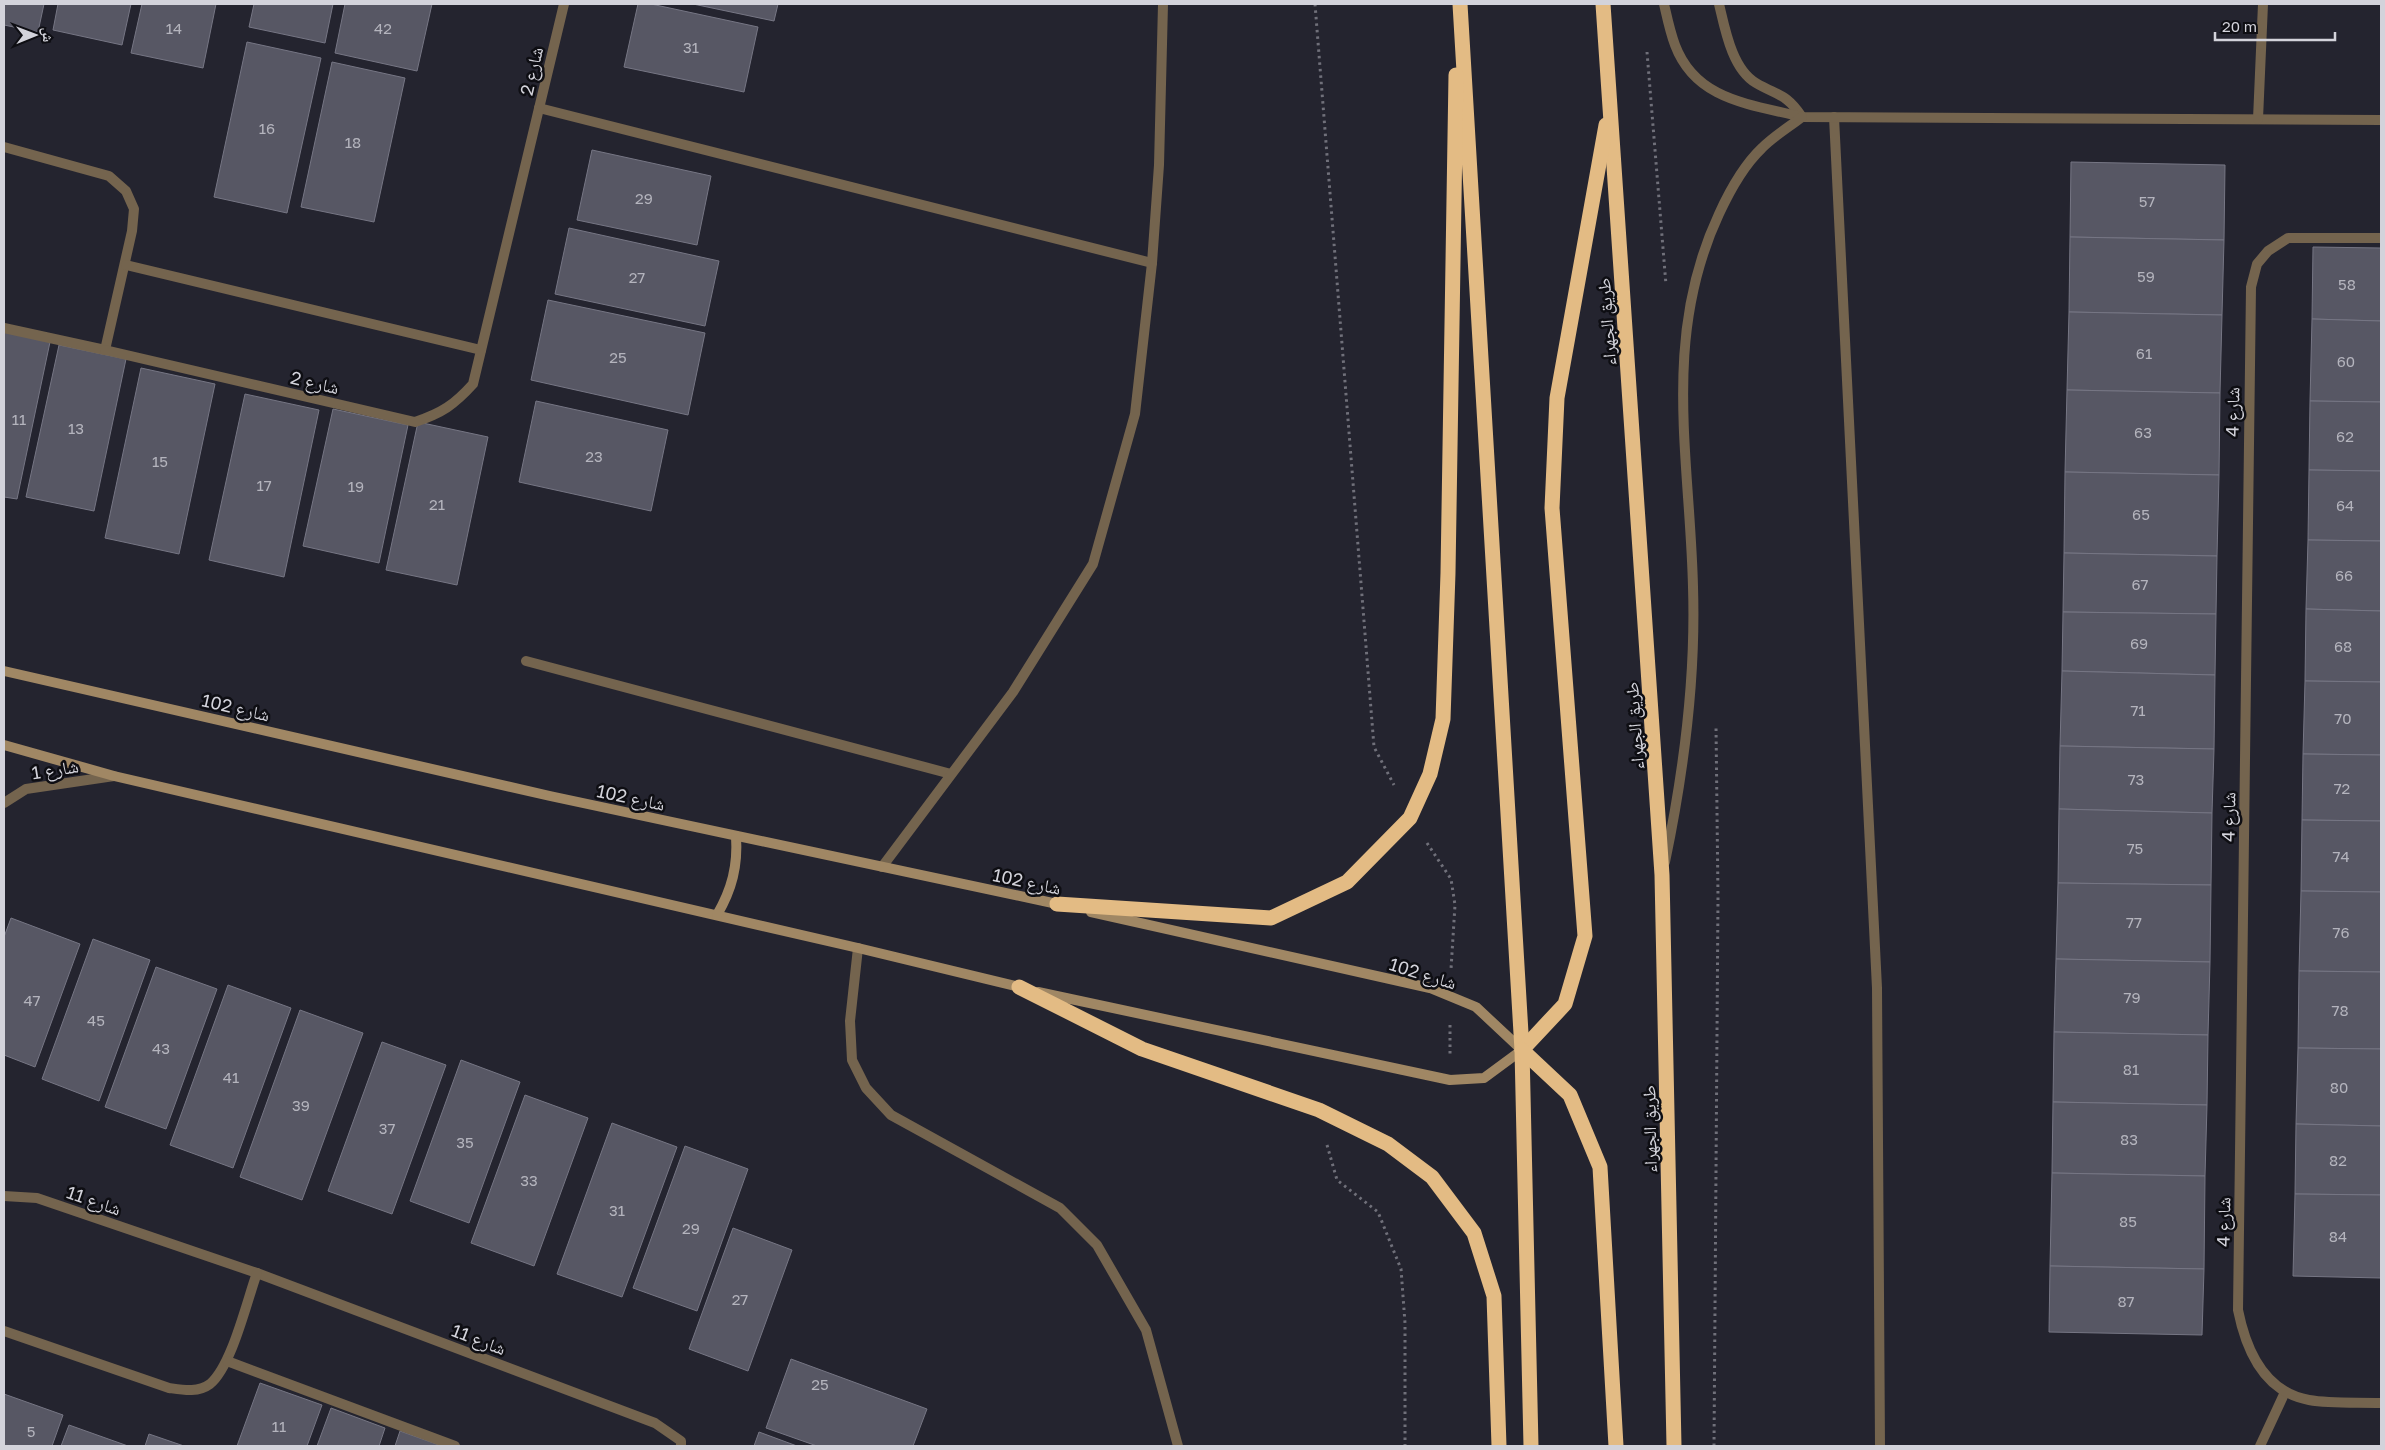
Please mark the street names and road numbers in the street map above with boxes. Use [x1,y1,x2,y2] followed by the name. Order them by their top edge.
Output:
[515,45,548,98] street label: شارع 2
[1592,277,1621,367] street label: طريق الجهراء
[288,366,341,399] street label: شارع 2
[2221,387,2244,437] street label: شارع 4
[1620,681,1649,771] street label: طريق الجهراء
[200,689,272,726] street label: شارع 102
[30,754,80,785] street label: شارع 1
[595,779,667,816] street label: شارع 102
[2217,792,2240,842] street label: شارع 4
[991,863,1063,900] street label: شارع 102
[1386,952,1459,995] street label: شارع 102
[1637,1085,1662,1173] street label: طريق الجهراء
[64,1180,124,1220] street label: شارع 11
[2212,1197,2235,1247] street label: شارع 4
[448,1319,509,1360] street label: شارع 11

